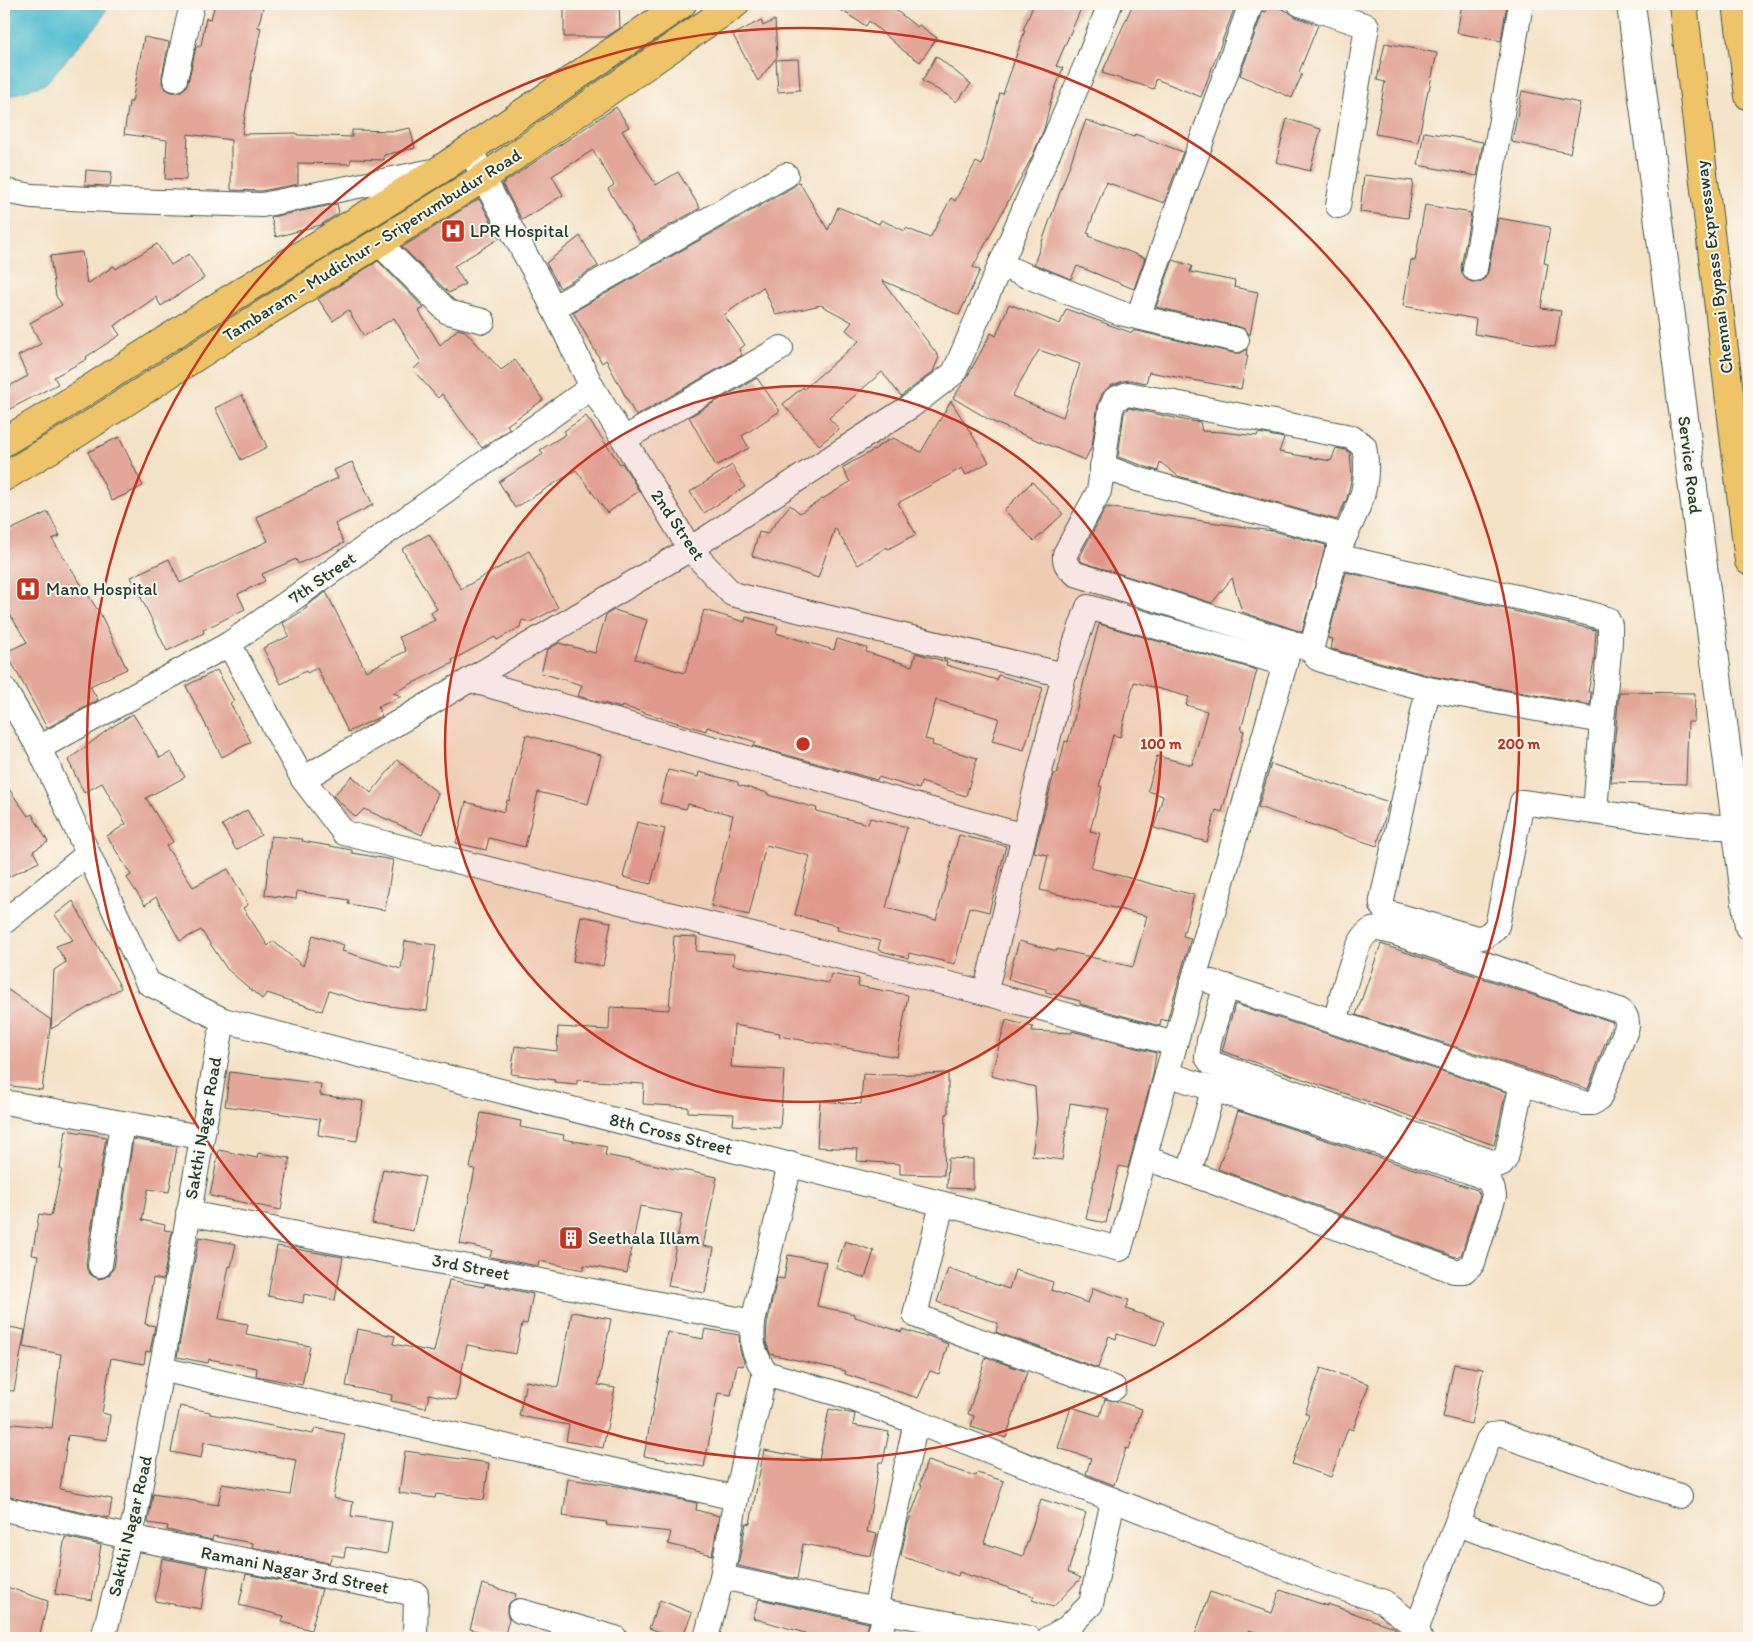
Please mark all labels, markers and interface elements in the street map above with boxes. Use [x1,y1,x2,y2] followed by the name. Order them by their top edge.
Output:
[219,143,525,346] street label: Tambaram - Mudichur - Sriperumbudur Road
[1690,158,1738,375] street label: Chennai Bypass Expressway
[440,218,466,244] hospital icon: LPR Hospital
[470,220,569,242] place label: LPR Hospital
[1673,415,1707,515] street label: Service Road
[646,485,710,565] street label: 2nd Street
[284,547,360,609] street label: 7th Street
[15,576,41,602] hospital icon: Mano Hospital
[46,578,157,600] place label: Mano Hospital
[794,735,812,753] centre of rings
[1140,735,1182,753] text: 100 m
[1498,735,1541,753] text: 200 m
[180,1055,226,1201] street label: Sakthi Nagar Road
[607,1108,735,1160] street label: 8th Cross Street
[558,1225,584,1251] building icon: Seethala Illam
[588,1227,700,1249] place label: Seethala Illam
[430,1249,512,1285] street label: 3rd Street
[103,1453,157,1599] street label: Sakthi Nagar Road
[199,1541,391,1599] street label: Ramani Nagar 3rd Street

